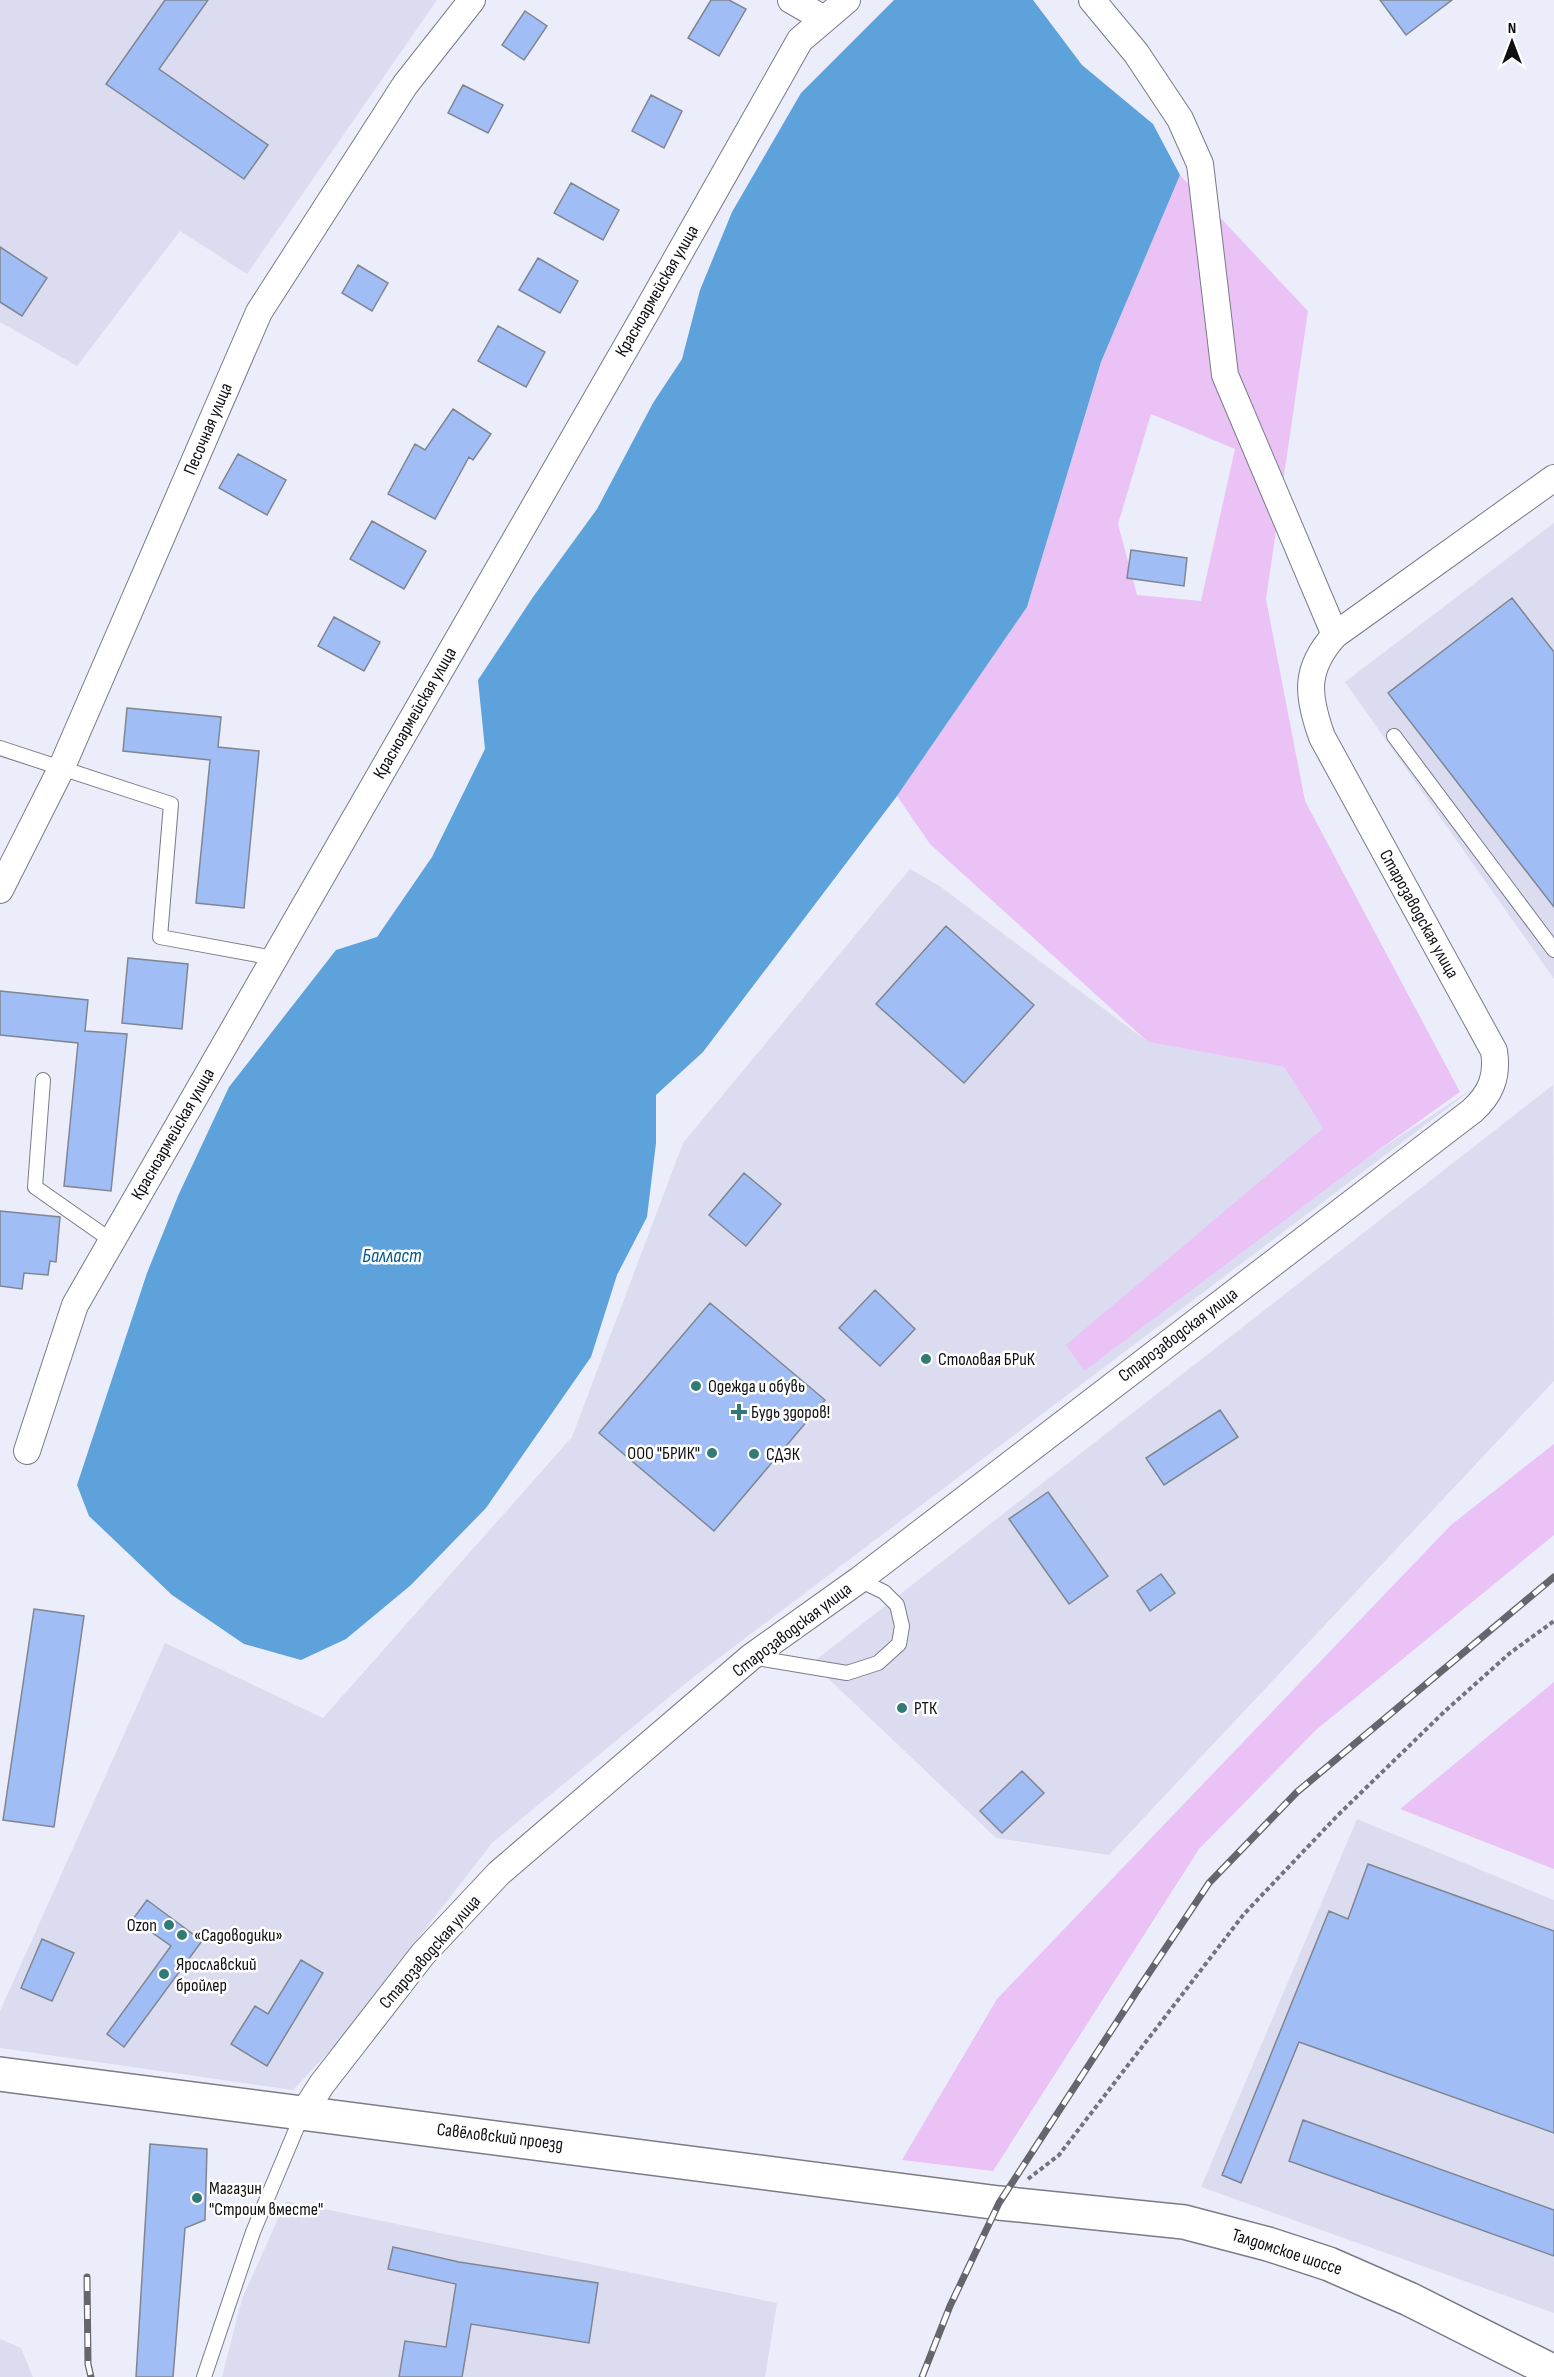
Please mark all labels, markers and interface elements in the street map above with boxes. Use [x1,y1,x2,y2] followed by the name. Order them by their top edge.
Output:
[1482,12,1542,72] north arrow
[1508,19,1516,38] text: N
[611,221,703,360] street label: Красноармейская улица
[179,380,237,478] street label: Песочная улица
[369,643,461,782] street label: Красноармейская улица
[1375,846,1463,982] street label: Старозаводская улица
[127,1064,219,1203] street label: Красноармейская улица
[362,1244,422,1268] water label: Балласт
[1114,1283,1242,1387] street label: Старозаводская улица
[938,1349,1036,1370] place label: Столовая БРиК
[919,1352,933,1366] marker: Столовая БРиК
[708,1376,805,1397] place label: Одежда и обувь
[689,1379,703,1393] marker: Одежда и обувь
[751,1402,830,1423] place label: Будь здоров!
[732,1405,746,1419] marker: Будь здоров!
[627,1443,700,1464] place label: ООО "БРИК"
[766,1444,801,1465] place label: СДЭК
[705,1446,719,1460] marker: ООО "БРИК"
[747,1447,761,1461] marker: СДЭК
[728,1578,856,1682] street label: Старозаводская улица
[914,1698,938,1719] place label: РТК
[895,1701,909,1715] marker: РТК
[375,1891,485,2013] street label: Старозаводская улица
[127,1915,157,1936] place label: Ozon
[162,1918,176,1932] marker: Ozon
[194,1925,283,1946] place label: «Садоводики»
[175,1928,189,1942] marker: «Садоводики»
[176,1954,257,1996] place label: Ярославский бройлер
[157,1967,171,1981] marker: Ярославский бройлер
[436,2119,564,2155] street label: Савёловский проезд
[209,2178,323,2220] place label: Магазин "Строим вместе"
[190,2191,204,2205] marker: Магазин "Строим вместе"
[1229,2224,1345,2280] street label: Талдомское шоссе

